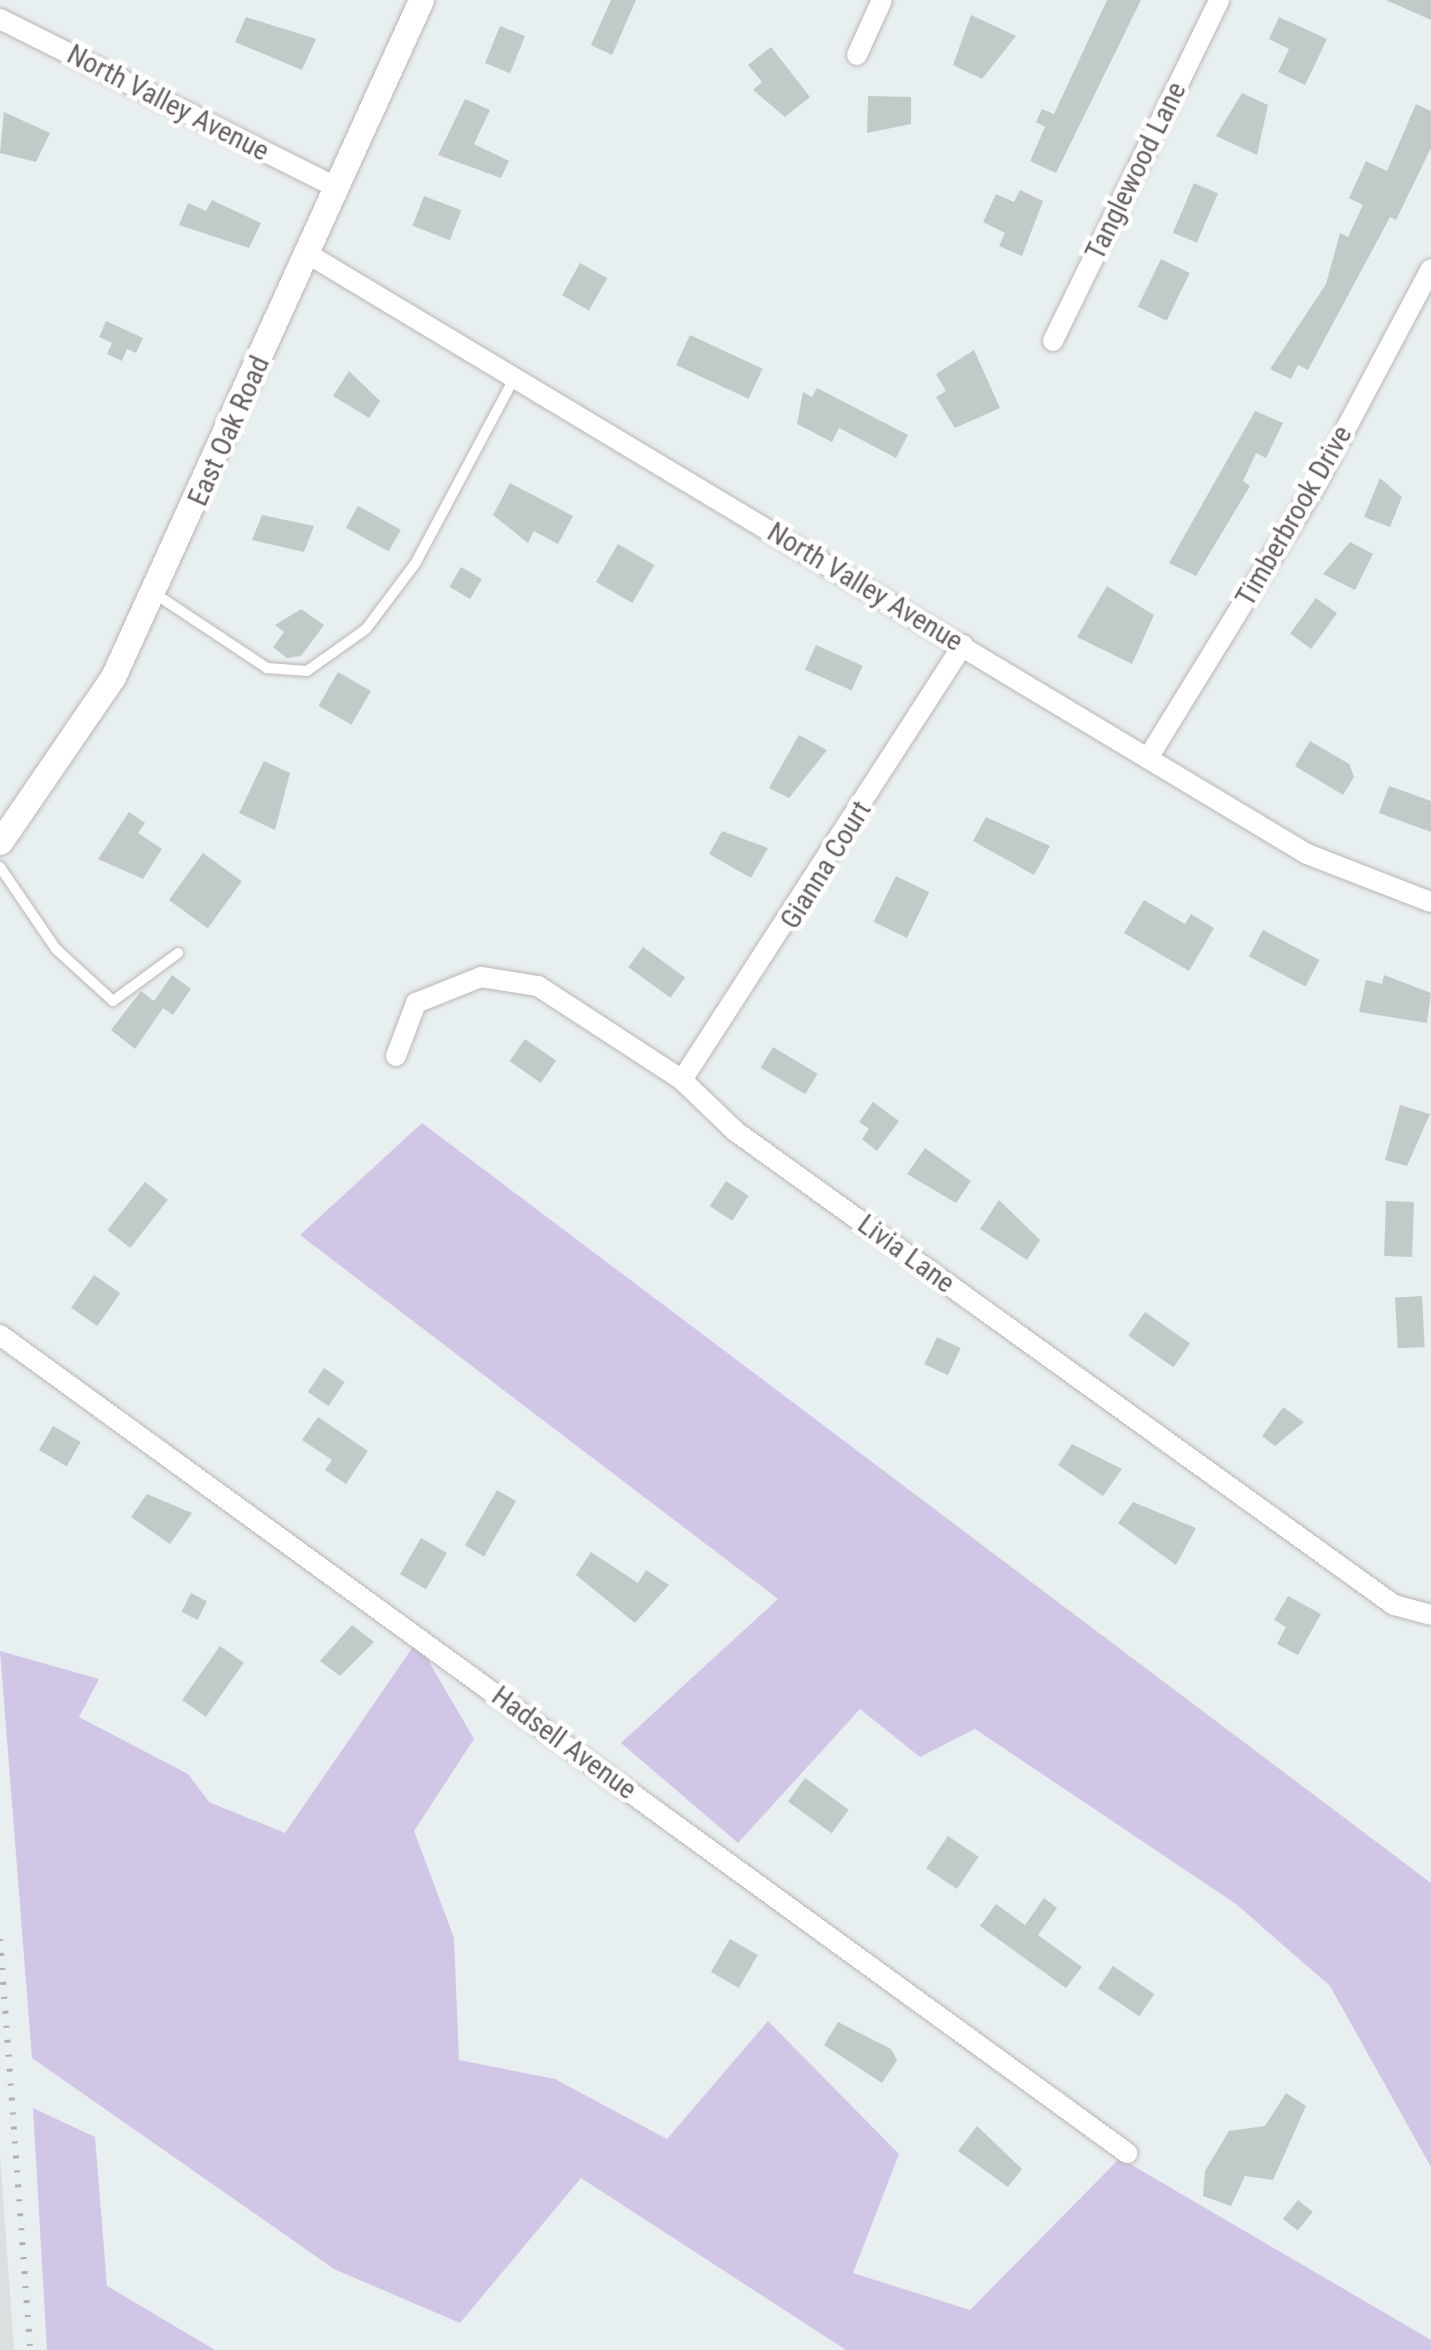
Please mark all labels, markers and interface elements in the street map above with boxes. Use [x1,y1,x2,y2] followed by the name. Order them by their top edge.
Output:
[62,38,274,168] street label: North Valley Avenue
[1079,77,1193,265] street label: Tanglewood Lane
[181,351,277,511] street label: East Oak Road
[1229,420,1359,612] street label: Timberbrook Drive
[761,515,969,659] street label: North Valley Avenue
[774,795,878,935] street label: Gianna Court
[851,1208,961,1300] street label: Livia Lane
[485,1679,643,1807] street label: Hadsell Avenue

